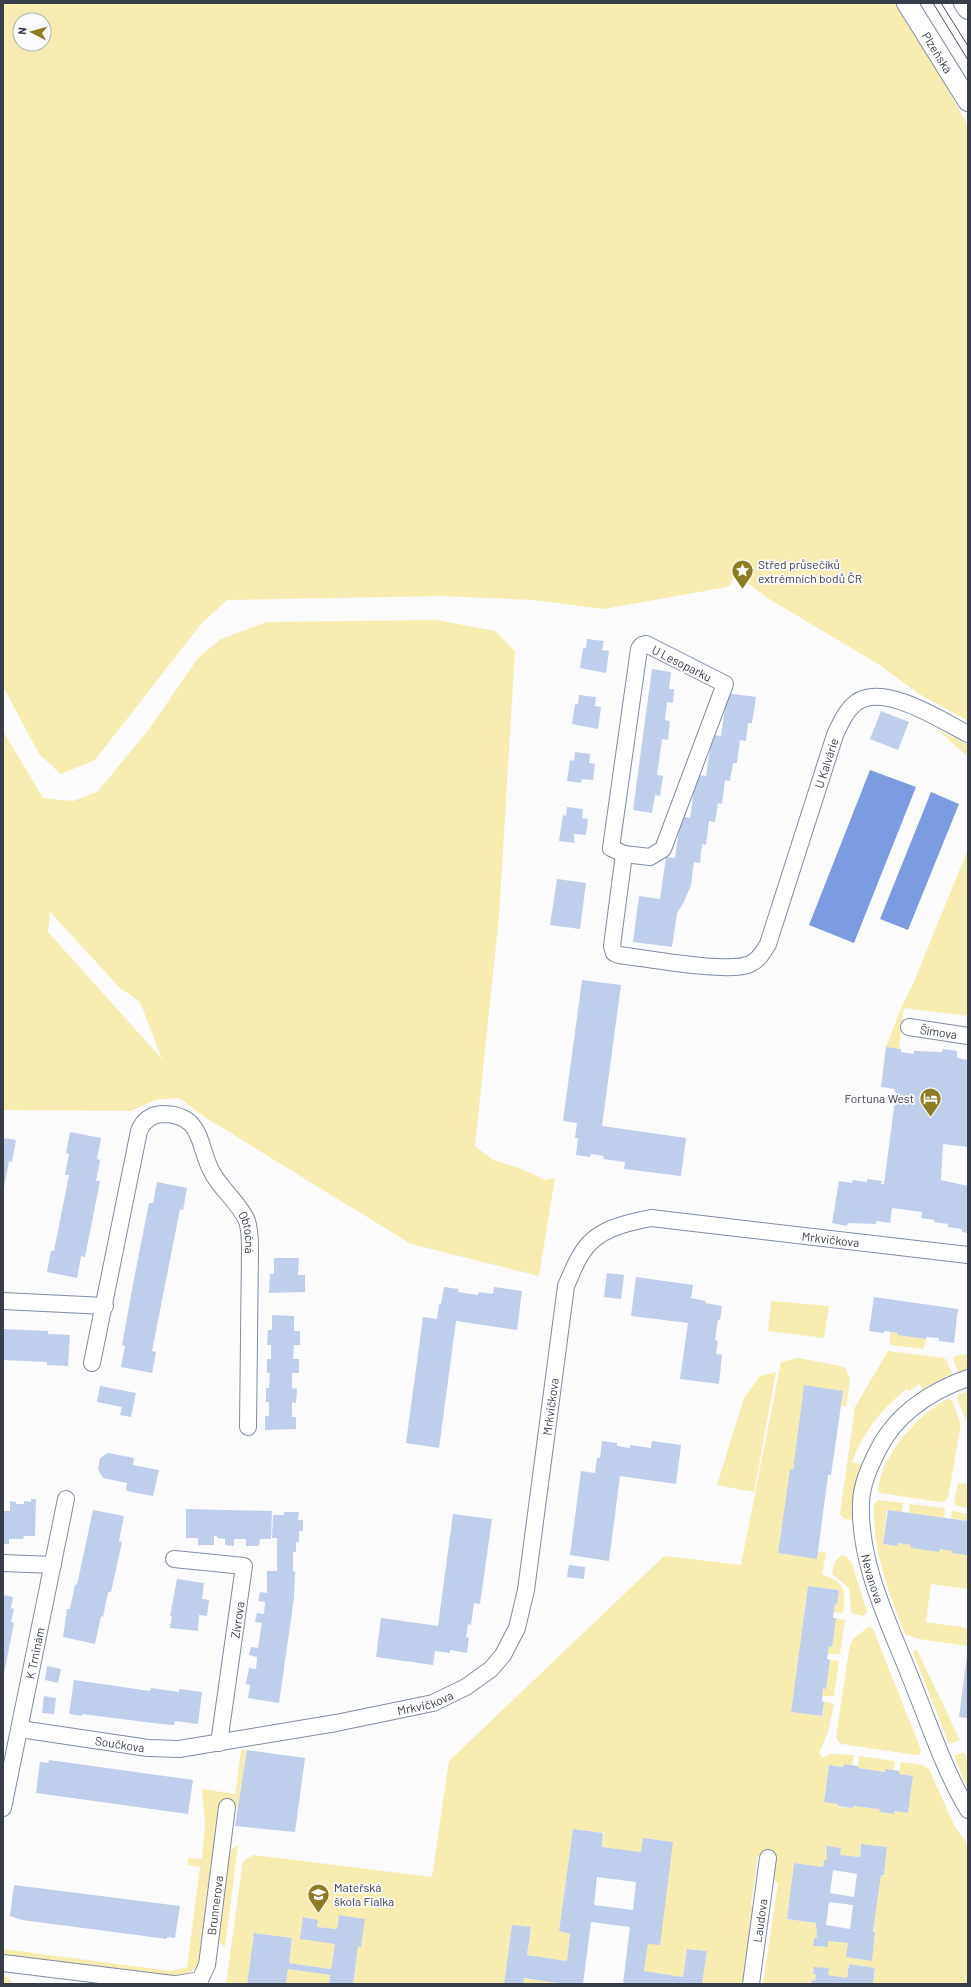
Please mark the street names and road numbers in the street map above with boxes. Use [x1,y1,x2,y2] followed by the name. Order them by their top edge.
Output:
[920,29,956,75] street label: Plzeňská
[650,642,714,684] street label: U Lesoparku
[811,736,841,790] street label: U Kalvárie
[919,1022,958,1041] street label: Šímova
[236,1208,257,1254] street label: Obtočná
[801,1229,860,1249] street label: Mrkvičkova
[539,1377,561,1436] street label: Mrkvičkova
[859,1553,887,1605] street label: Nevanova
[227,1601,247,1639] street label: Zívrova
[22,1626,47,1680] street label: K Trninám
[396,1687,455,1717] street label: Mrkvičkova
[94,1733,146,1754] street label: Součkova
[204,1875,225,1936] street label: Brunnerova
[750,1898,769,1943] street label: Laudova

